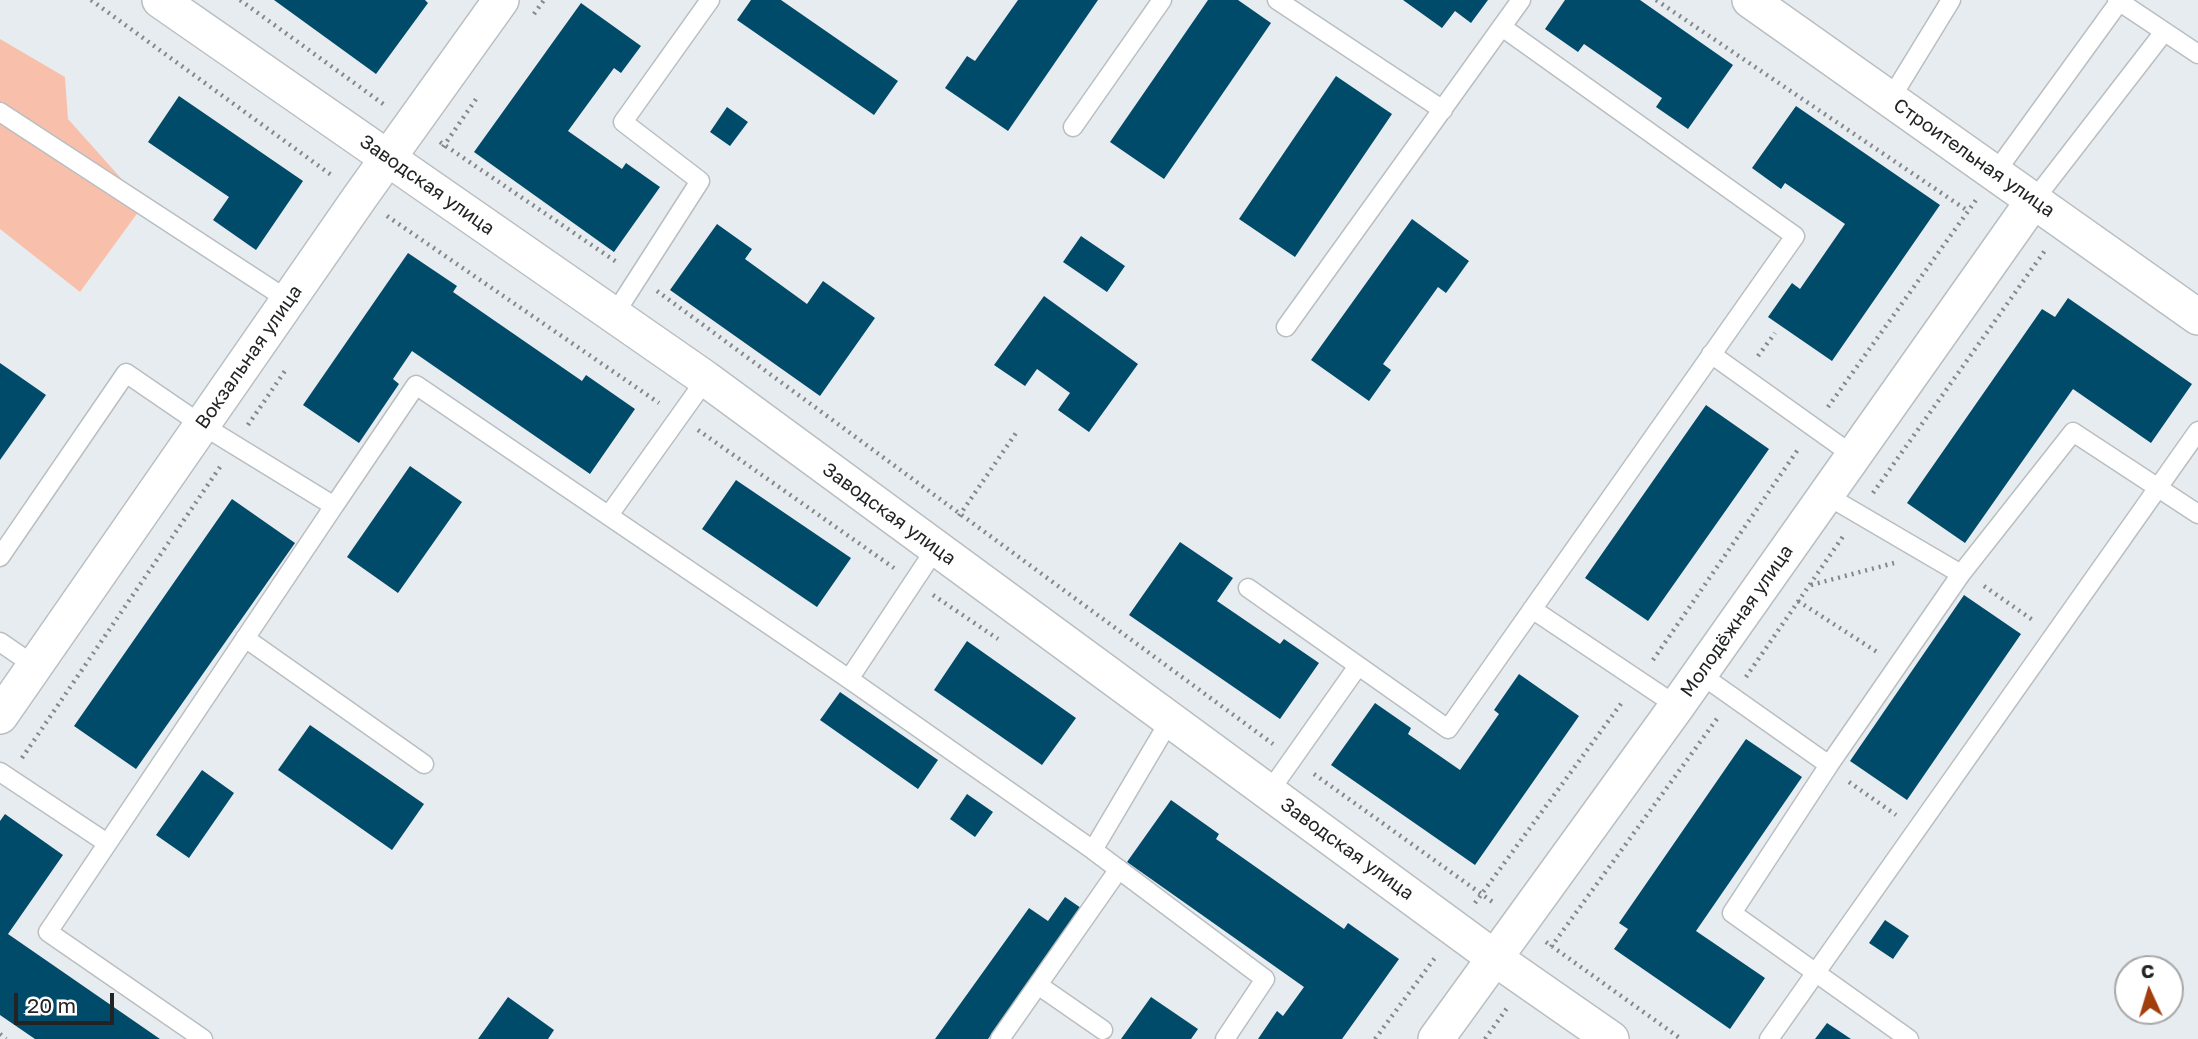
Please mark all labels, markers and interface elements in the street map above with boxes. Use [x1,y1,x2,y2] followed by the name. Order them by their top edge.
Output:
[1889,94,2059,222] street label: Строительная улица
[355,130,499,240] street label: Заводская улица
[191,281,307,433] street label: Вокзальная улица
[818,458,960,570] street label: Заводская улица
[1676,540,1798,702] street label: Молодёжная улица
[1276,793,1418,905] street label: Заводская улица
[2114,955,2184,1025] north arrow
[2140,959,2155,982] text: С
[18,979,117,1023] scale bar
[27,992,76,1018] text: 20 m

